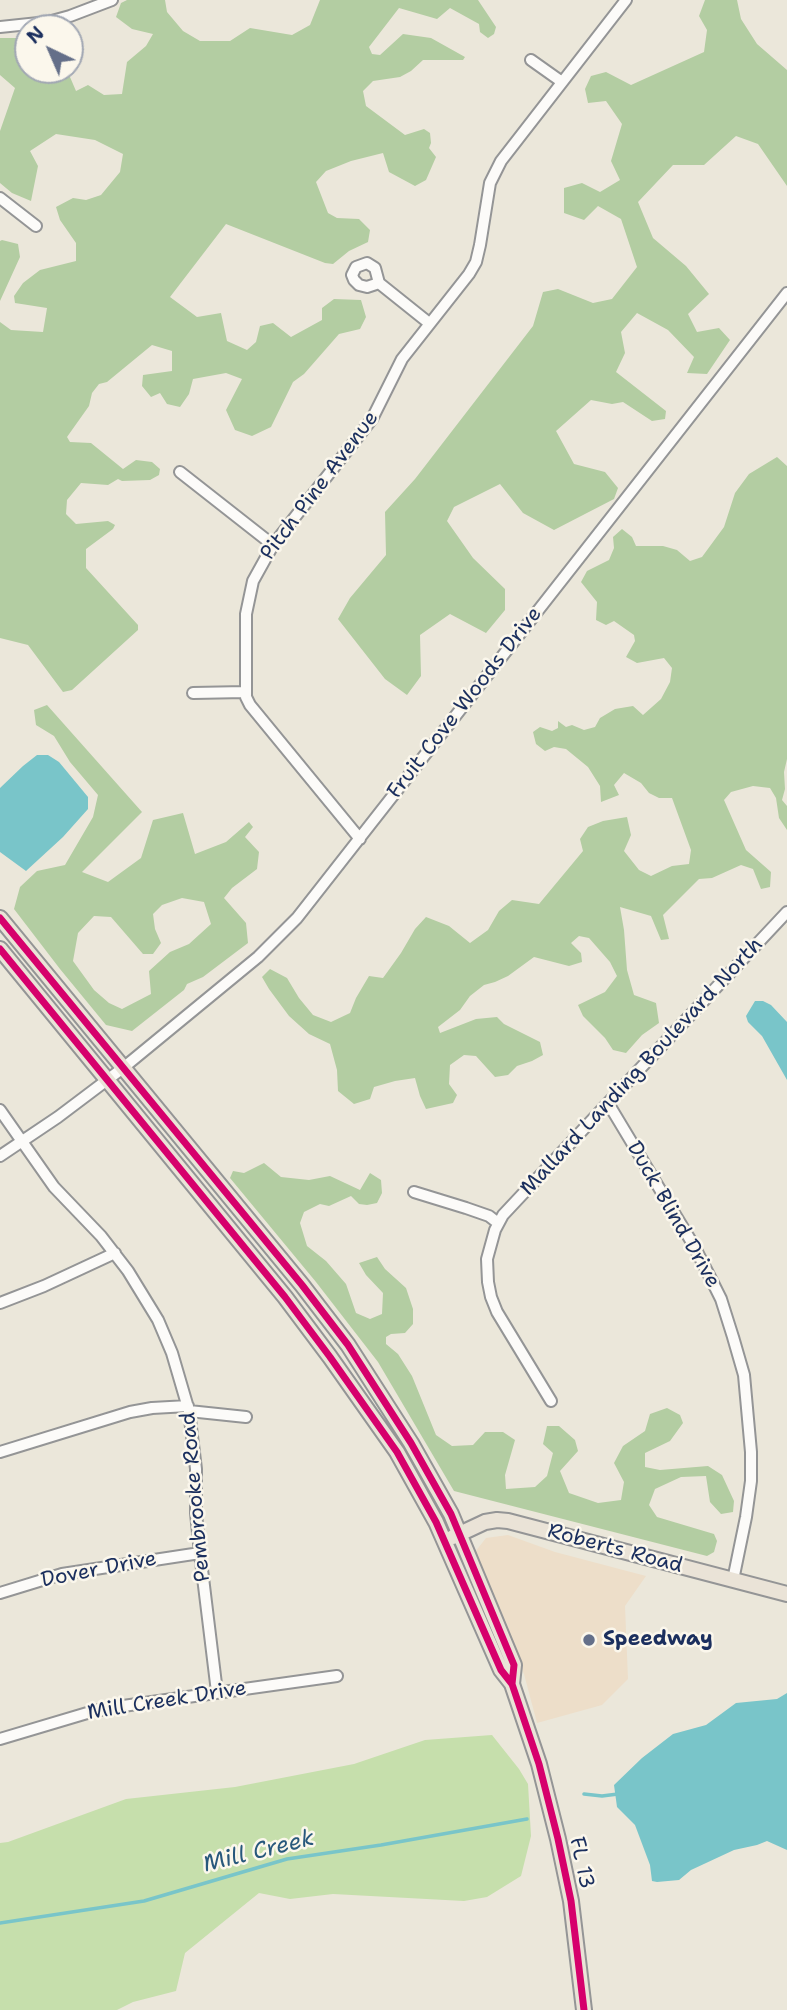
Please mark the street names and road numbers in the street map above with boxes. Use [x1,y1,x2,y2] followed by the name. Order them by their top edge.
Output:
[256,406,384,566] street label: Pitch Pine Avenue
[382,602,548,804] street label: Fruit Cove Woods Drive
[515,933,769,1201] street label: Mallard Landing Boulevard North
[621,1137,725,1293] street label: Duck Blind Drive
[176,1411,216,1583] street label: Pembrooke Road
[545,1519,685,1579] street label: Roberts Road
[39,1546,159,1594] street label: Dover Drive
[86,1676,248,1726] street label: Mill Creek Drive
[563,1835,599,1891] street label: FL 13

